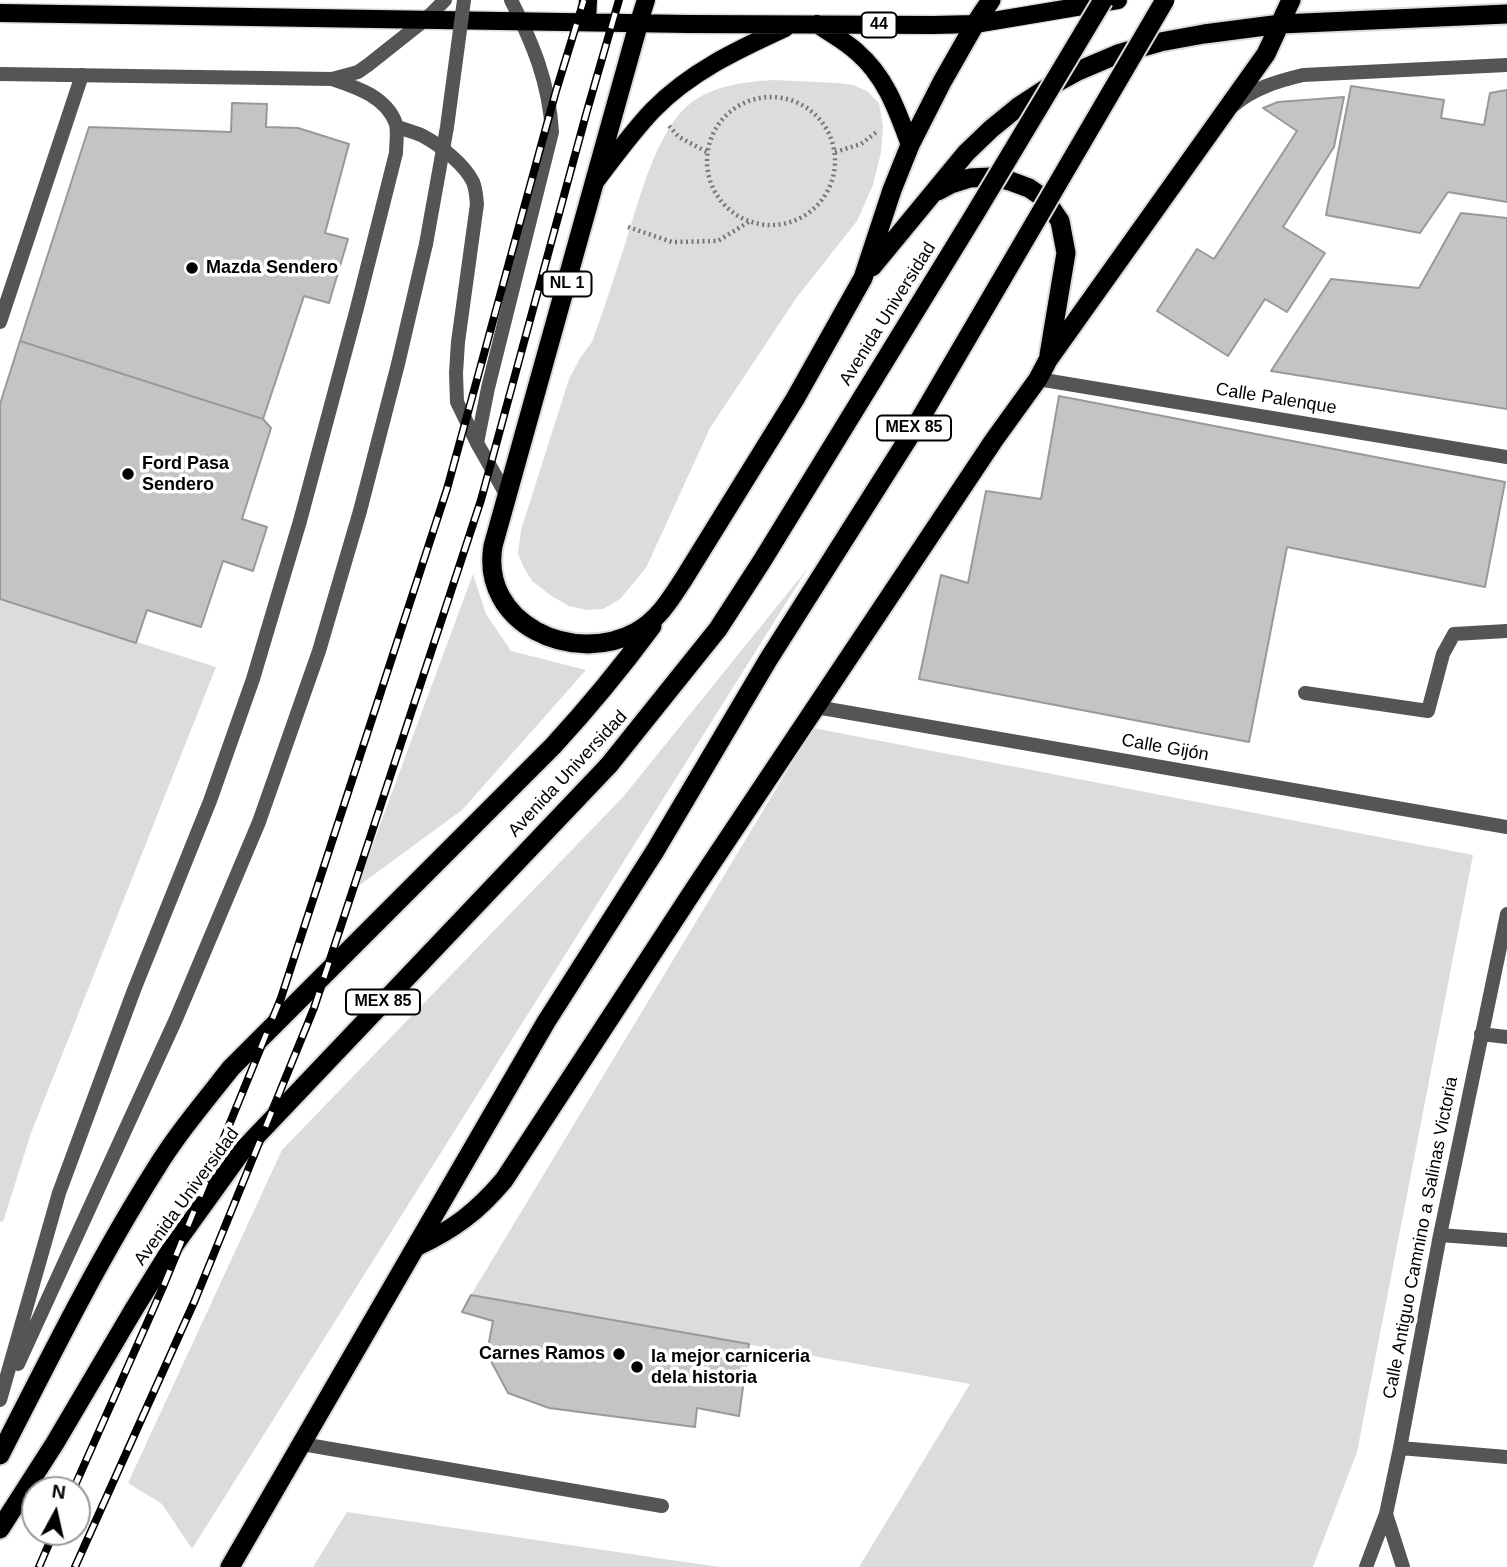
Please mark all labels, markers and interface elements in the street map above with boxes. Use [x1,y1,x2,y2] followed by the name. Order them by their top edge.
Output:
[862,13,896,38] road number: 44
[835,238,941,390] street label: Avenida Universidad
[206,257,338,279] place label: Mazda Sendero
[184,260,200,276] marker: Mazda Sendero
[542,272,592,296] road number: NL 1
[1214,379,1338,419] street label: Calle Palenque
[877,416,951,440] road number: MEX 85
[142,453,229,496] place label: Ford Pasa Sendero
[120,466,136,482] marker: Ford Pasa Sendero
[504,706,632,842] street label: Avenida Universidad
[1120,730,1210,766] street label: Calle Gijón
[346,990,420,1014] road number: MEX 85
[1379,1075,1463,1401] street label: Calle Antiguo Camnino a Salinas Victoria
[130,1124,244,1270] street label: Avenida Universidad
[479,1343,605,1365] place label: Carnes Ramos
[611,1346,627,1362] marker: Carnes Ramos
[651,1346,810,1388] place label: la mejor carniceria dela historia
[629,1359,645,1375] marker: la mejor carniceria dela historia
[21,1476,91,1546] north arrow
[50,1480,67,1503] text: N

